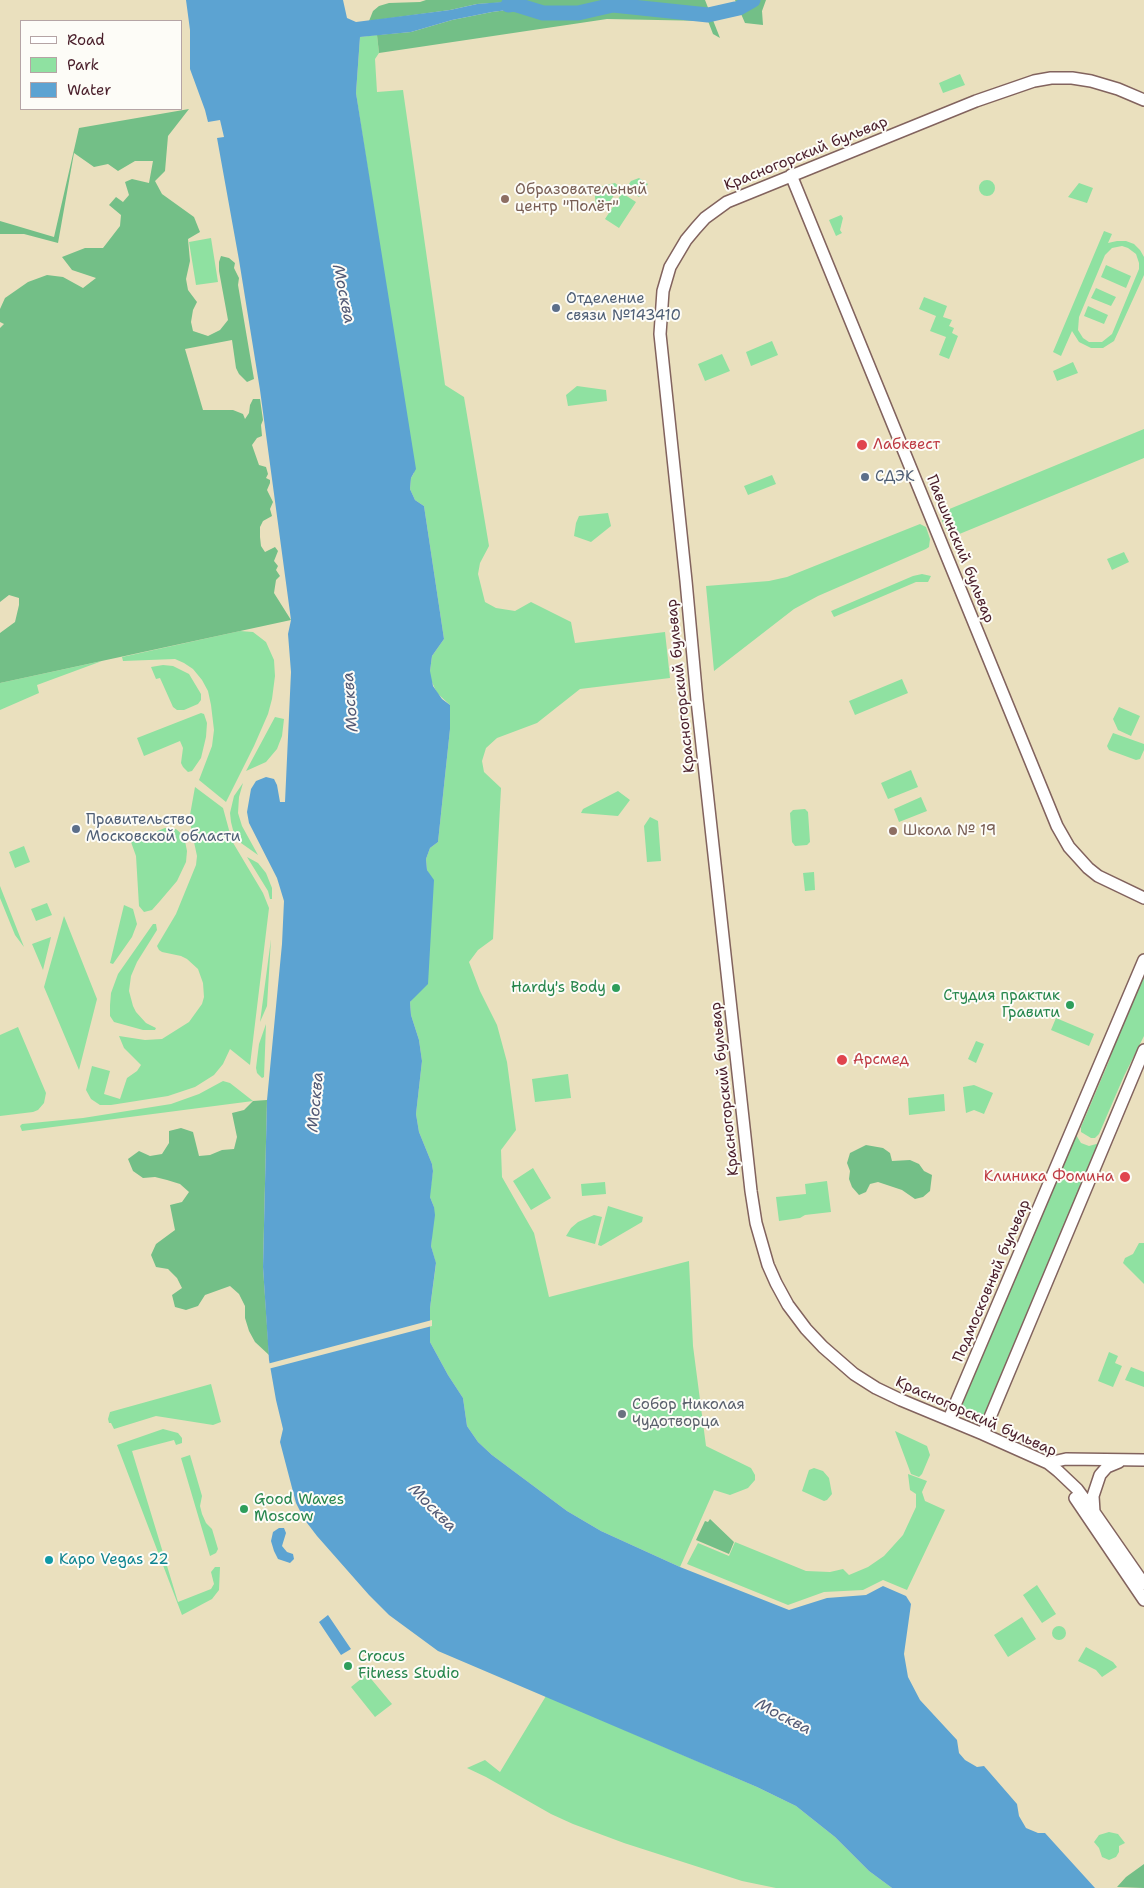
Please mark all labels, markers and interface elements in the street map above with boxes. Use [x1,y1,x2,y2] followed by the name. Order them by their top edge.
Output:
[20,20,182,110] legend
[67,30,105,50] text: Road
[67,55,99,75] text: Park
[67,80,111,100] text: Water
[722,113,890,195] street label: Красногорский бульвар
[515,181,647,216] place label: Образовательный центр "Полёт"
[499,193,511,205] marker: Образовательный центр "Полёт"
[327,263,359,325] water label: Москва
[566,290,681,325] place label: Отделение связи №143410
[550,302,562,314] marker: Отделение связи №143410
[873,436,940,454] place label: Лабквест
[855,438,869,452] marker: Лабквест
[875,468,915,486] place label: СДЭК
[859,471,871,483] marker: СДЭК
[922,472,998,626] street label: Павшинский бульвар
[663,598,699,774] street label: Красногорский бульвар
[339,671,363,733] water label: Москва
[86,811,241,846] place label: Правительство Московской области
[903,822,996,840] place label: Школа № 19
[70,823,82,835] marker: Правительство Московской области
[887,825,899,837] marker: Школа № 19
[511,979,606,997] place label: Hardy's Body
[610,982,622,994] marker: Hardy's Body
[943,987,1060,1022] place label: Студия практик Гравити
[1064,999,1076,1011] marker: Студия практик Гравити
[707,1001,743,1177] street label: Красногорский бульвар
[853,1051,909,1069] place label: Арсмед
[835,1053,849,1067] marker: Арсмед
[304,1071,328,1133] water label: Москва
[984,1168,1114,1186] place label: Клиника Фомина
[1118,1170,1132,1184] marker: Клиника Фомина
[950,1197,1034,1365] street label: Подмосковный бульвар
[893,1373,1059,1461] street label: Красногорский бульвар
[632,1396,745,1431] place label: Собор Николая Чудотворца
[616,1408,628,1420] marker: Собор Николая Чудотворца
[404,1480,460,1536] water label: Москва
[254,1491,344,1526] place label: Good Waves Moscow
[238,1503,250,1515] marker: Good Waves Moscow
[59,1551,169,1569] place label: Каро Vegas 22
[43,1554,55,1566] marker: Каро Vegas 22
[358,1648,459,1683] place label: Crocus Fitness Studio
[342,1660,354,1672] marker: Crocus Fitness Studio
[752,1695,814,1739] water label: Москва

